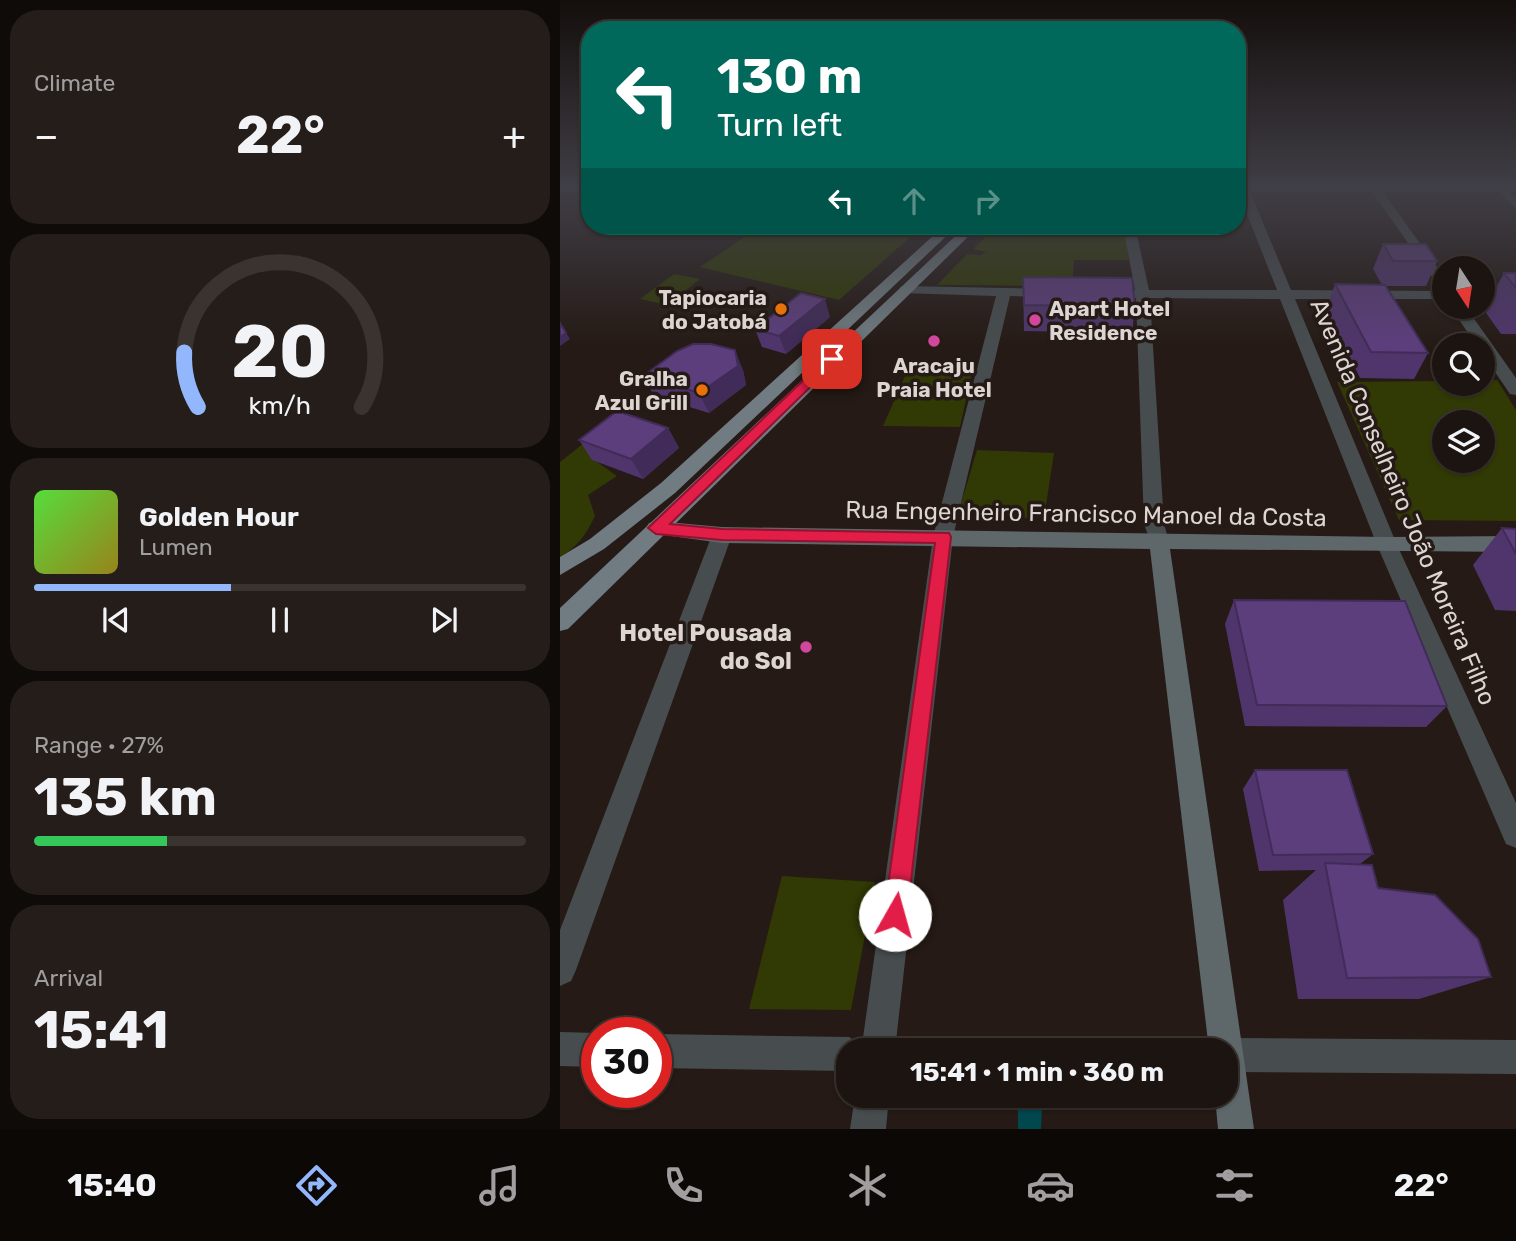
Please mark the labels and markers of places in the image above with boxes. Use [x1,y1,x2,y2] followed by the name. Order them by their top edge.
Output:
[658,285,767,334] place label: Tapiocaria do Jatobá
[1049,296,1170,345] place label: Apart Hotel Residence
[773,301,789,317] marker: Tapiocaria do Jatobá
[1027,312,1043,328] marker: Apart Hotel Residence
[802,329,862,389] pin
[926,333,942,349] marker: Aracaju Praia Hotel
[876,353,992,402] place label: Aracaju Praia Hotel
[595,366,688,415] place label: Gralha Azul Grill
[694,382,710,398] marker: Gralha Azul Grill
[619,619,792,675] place label: Hotel Pousada do Sol
[798,639,814,655] marker: Hotel Pousada do Sol

